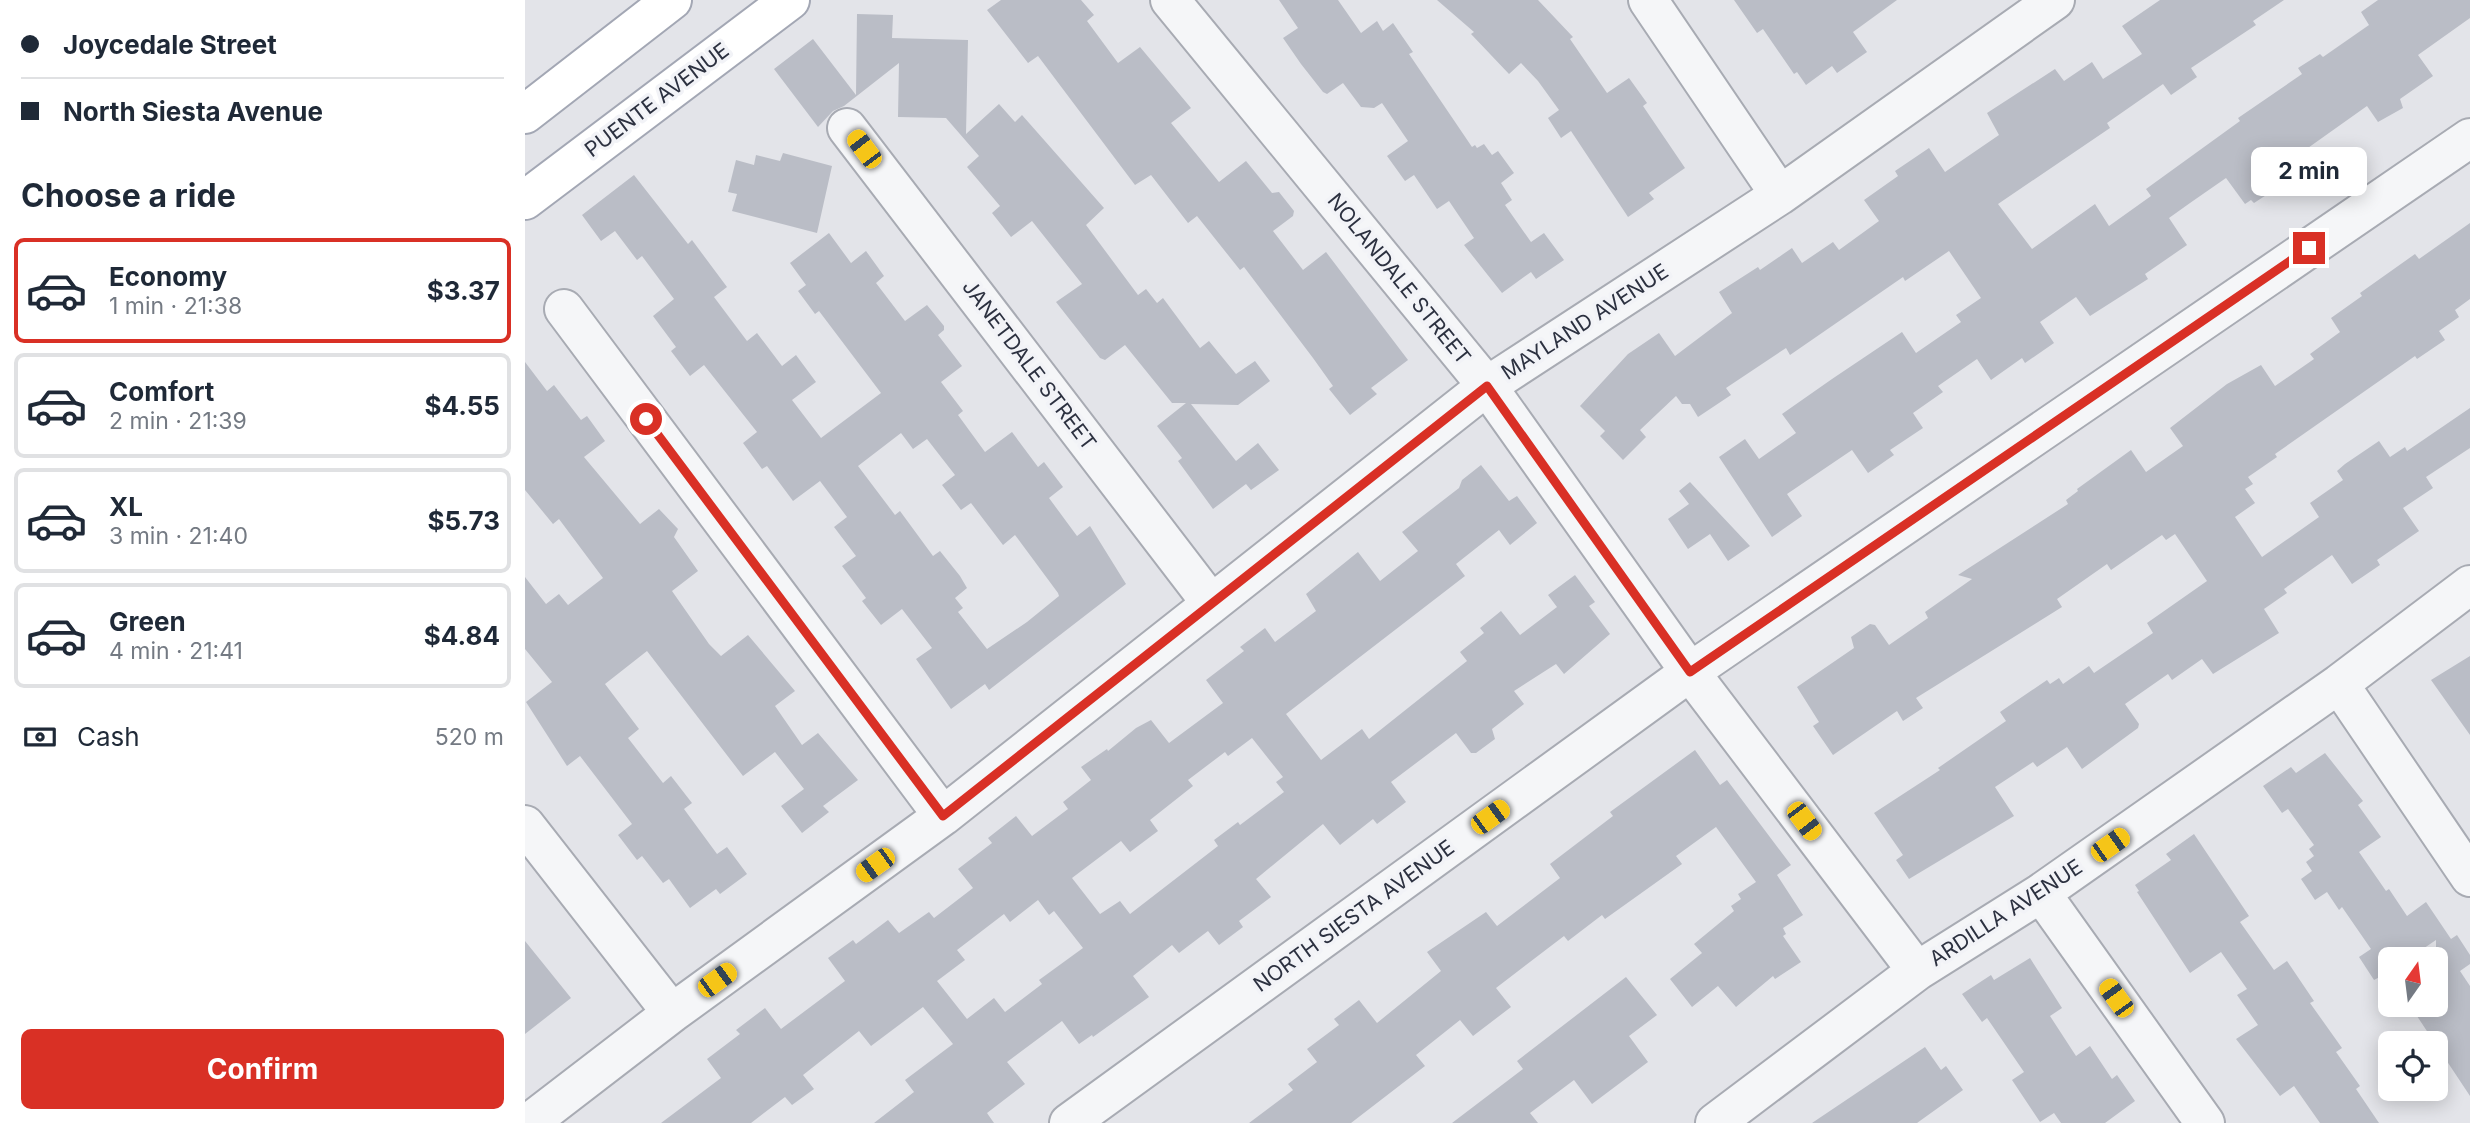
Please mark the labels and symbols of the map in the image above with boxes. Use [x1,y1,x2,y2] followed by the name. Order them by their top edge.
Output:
[580,37,734,162] street label: PUENTE AVENUE
[843,126,886,172] car
[2251,146,2367,196] callout: 2 min
[1323,188,1476,369] street label: NOLANDALE STREET
[2293,232,2325,264] route end
[1497,258,1673,385] street label: MAYLAND AVENUE
[957,275,1102,455] street label: JANETDALE STREET
[630,403,662,435] route start
[1467,796,1514,838] car
[1783,798,1826,844] car
[2087,824,2134,866] car
[1248,834,1459,997] street label: NORTH SIESTA AVENUE
[852,844,899,886] car
[1925,854,2087,971] street label: ARDILLA AVENUE
[2378,947,2448,1017] north arrow
[694,959,741,1001] car
[2096,975,2137,1021] car

